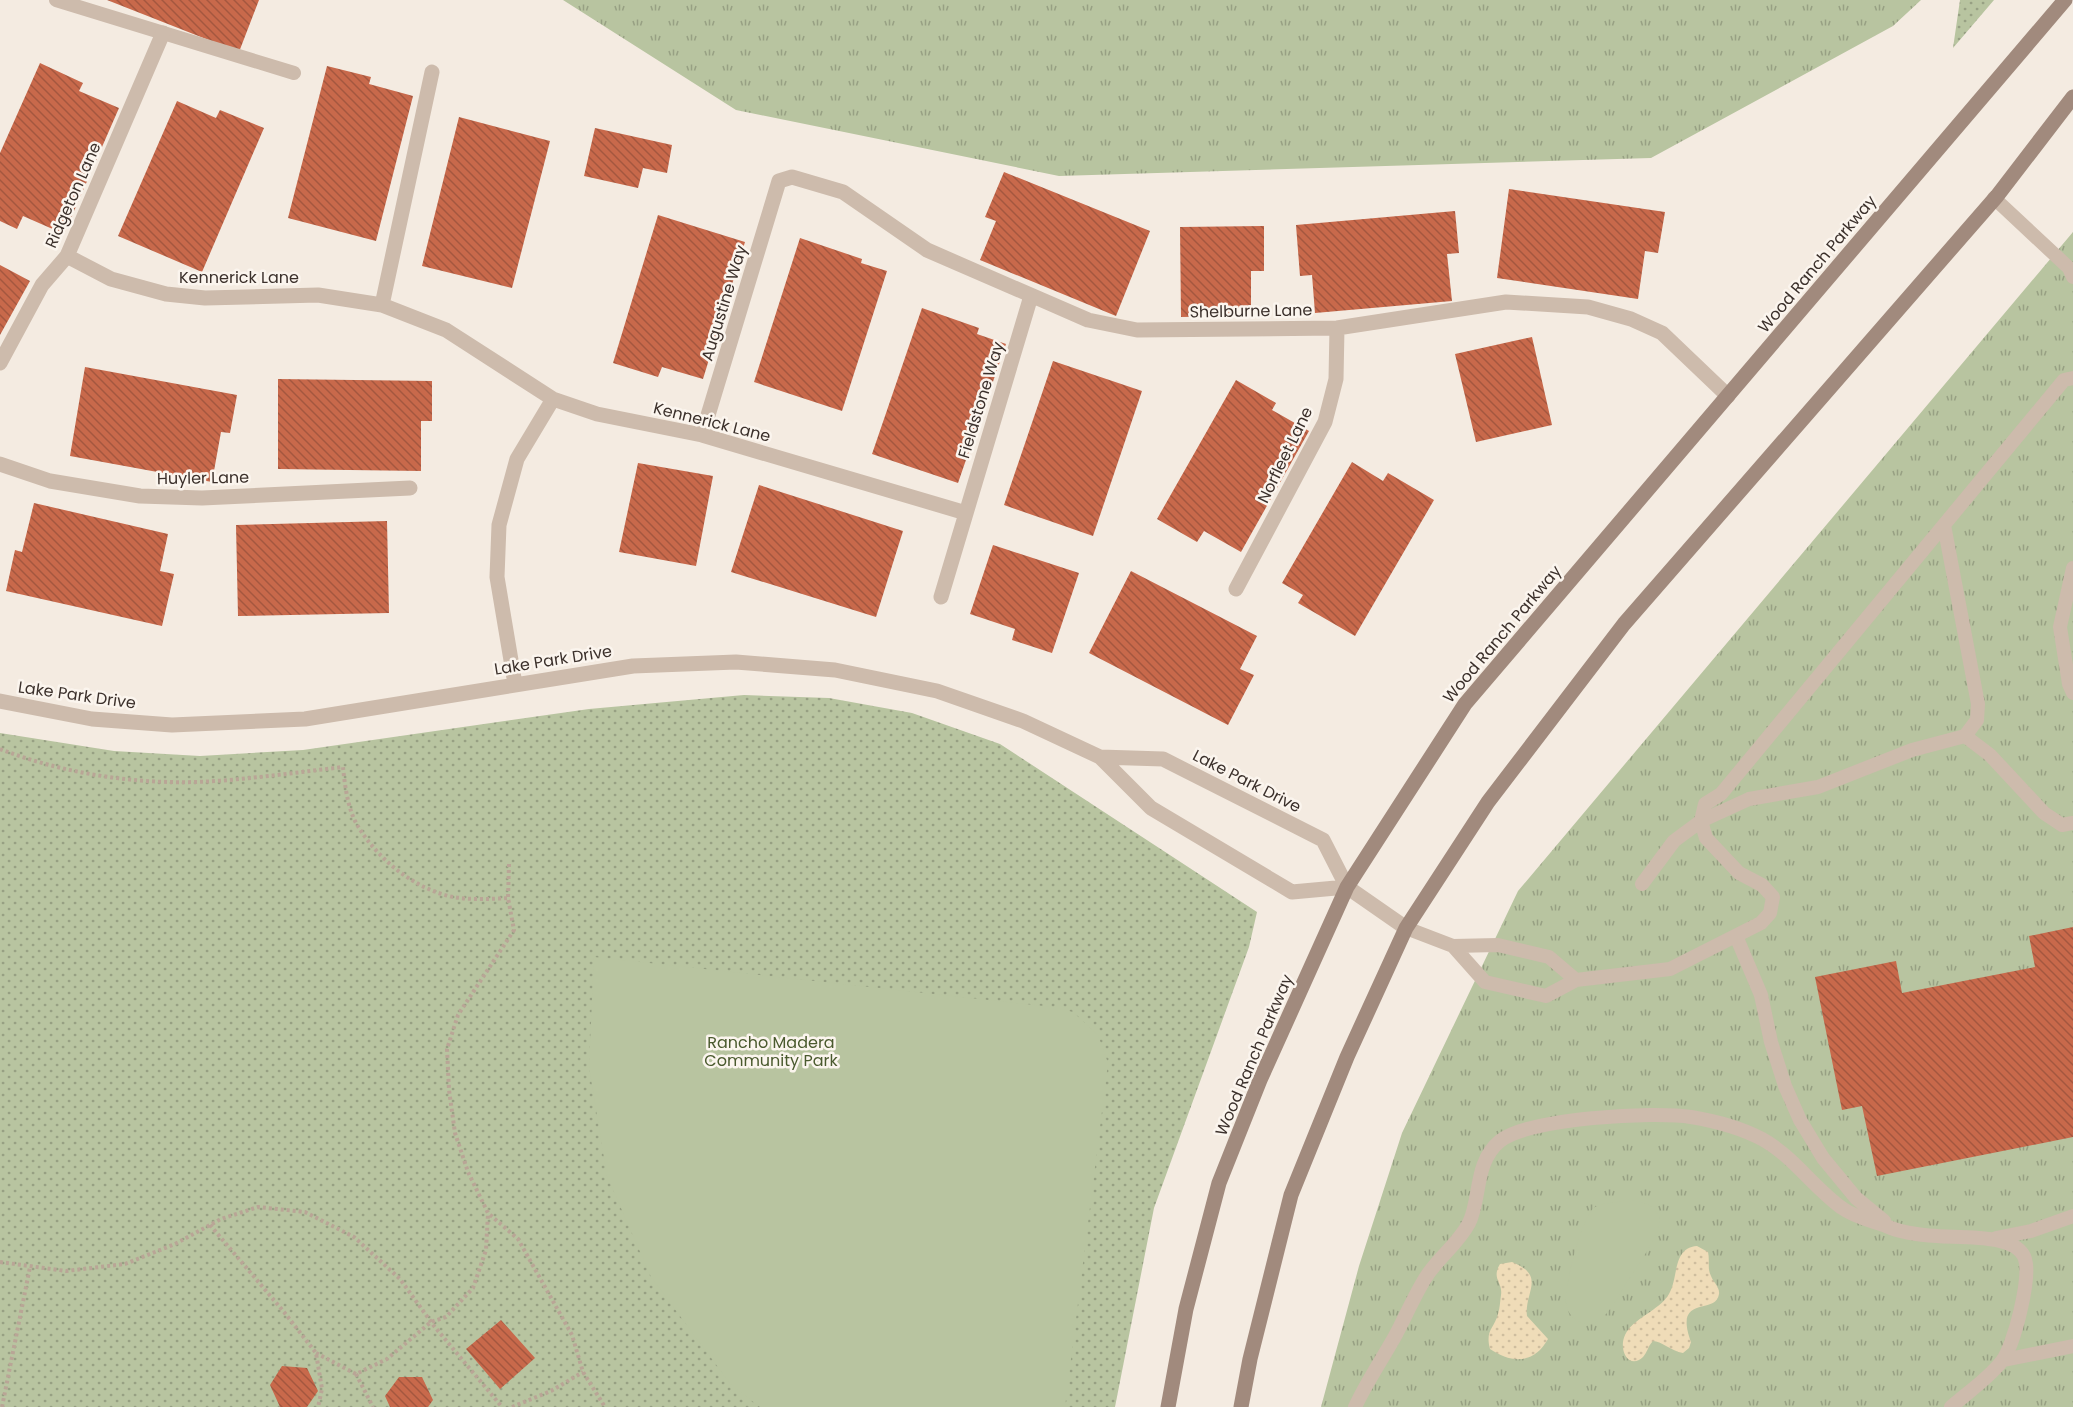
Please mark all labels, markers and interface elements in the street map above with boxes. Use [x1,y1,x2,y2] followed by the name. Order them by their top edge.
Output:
[39,138,107,252] street label: Ridgeton Lane
[1752,190,1882,338] street label: Wood Ranch Parkway
[695,242,753,364] street label: Augustine Way
[179,266,299,289] street label: Kennerick Lane
[1189,298,1313,324] street label: Shelburne Lane
[952,339,1010,461] street label: Fieldstone Way
[651,396,773,448] street label: Kennerick Lane
[1252,403,1318,507] street label: Norfleet Lane
[157,466,249,490] street label: Huyler Lane
[1437,560,1567,708] street label: Wood Ranch Parkway
[493,639,614,681] street label: Lake Park Drive
[17,675,138,715] street label: Lake Park Drive
[1189,744,1305,818] street label: Lake Park Drive
[1210,971,1298,1139] street label: Wood Ranch Parkway
[704,1031,838,1072] park label: Rancho Madera Community Park

